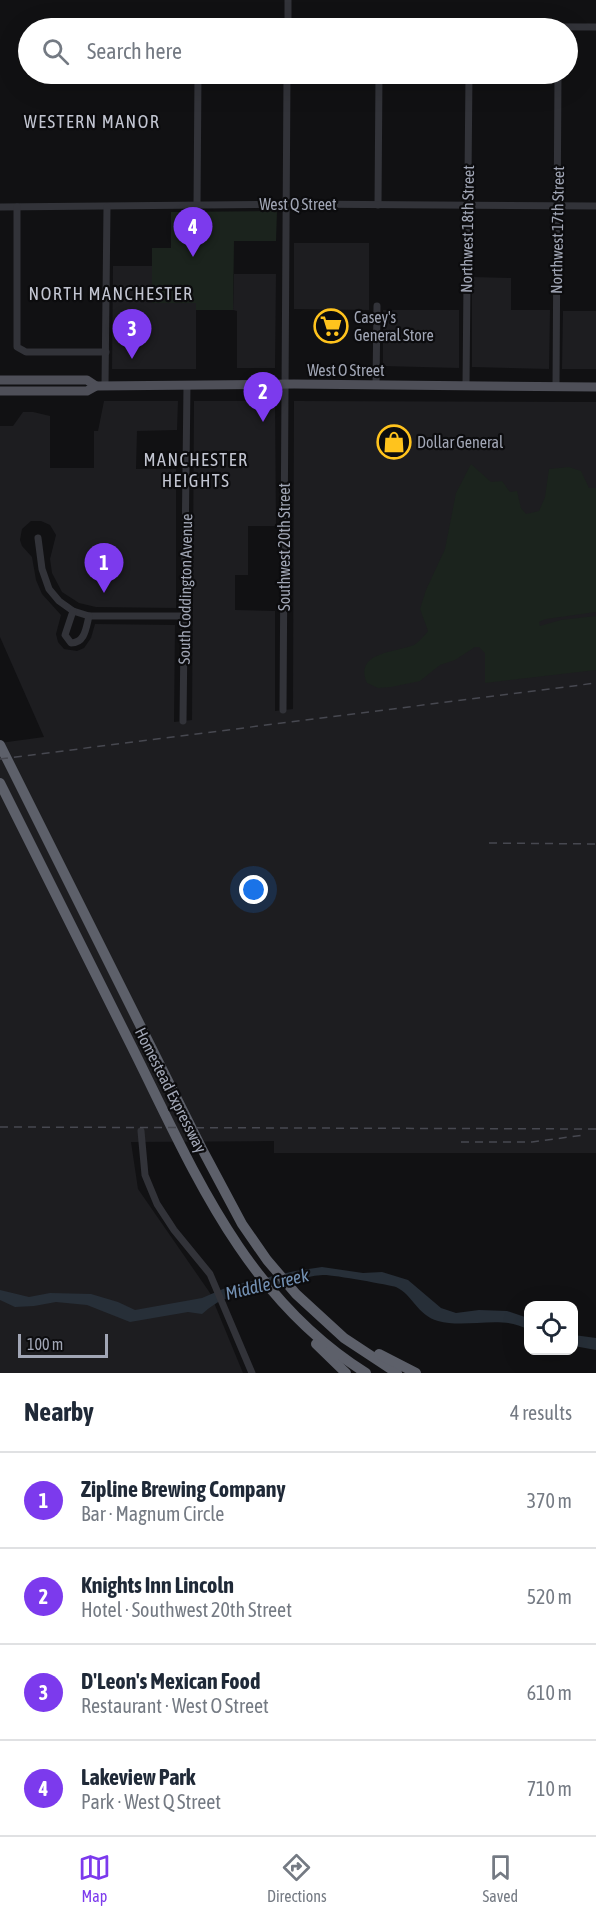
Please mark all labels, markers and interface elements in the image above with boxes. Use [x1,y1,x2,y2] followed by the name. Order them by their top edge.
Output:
[18,18,578,84] search box
[39,35,72,68] icon: search
[87,38,182,64] text: Search here
[24,111,160,132] district label: WESTERN MANOR
[457,165,477,293] street label: Northwest 18th Street
[547,166,567,294] street label: Northwest 17th Street
[259,195,337,213] street label: West Q Street
[174,208,212,257] pin: 4
[29,283,193,304] district label: NORTH MANCHESTER
[313,308,349,344] supermarket icon: Casey's General Store
[354,308,434,344] place label: Casey's General Store
[112,310,152,359] pin: 3
[307,361,385,379] street label: West O Street
[244,372,282,422] pin: 2
[376,424,412,460] shop icon: Dollar General
[417,433,504,451] place label: Dollar General
[144,449,248,491] district label: MANCHESTER HEIGHTS
[275,483,293,611] street label: Southwest 20th Street
[175,513,196,665] street label: South Coddington Avenue
[84,544,124,593] pin: 1
[239,875,268,904] your location
[131,1025,210,1156] street label: Homestead Expressway
[223,1264,312,1304] water label: Middle Creek
[524,1301,578,1355] map controls
[524,1301,578,1355] button: locate
[18,1331,108,1358] scale bar
[27,1335,63,1353] text: 100 m
[24,1397,94,1427] text: Nearby
[510,1401,572,1424] text: 4 results
[81,1476,285,1502] text: Zipline Brewing Company
[39,1489,48,1512] text: 1
[527,1489,572,1512] text: 370 m
[81,1502,224,1525] text: Bar · Magnum Circle
[81,1572,234,1598] text: Knights Inn Lincoln
[39,1585,48,1608] text: 2
[527,1585,572,1608] text: 520 m
[81,1598,292,1621] text: Hotel · Southwest 20th Street
[81,1668,260,1694] text: D'Leon's Mexican Food
[39,1681,48,1704] text: 3
[527,1681,572,1704] text: 610 m
[81,1694,269,1717] text: Restaurant · West O Street
[81,1764,196,1790] text: Lakeview Park
[39,1777,48,1800] text: 4
[527,1777,572,1800] text: 710 m
[81,1790,221,1813] text: Park · West Q Street
[78,1851,111,1905] tab: Map
[267,1851,327,1905] tab: Directions
[483,1851,518,1905] tab: Saved

